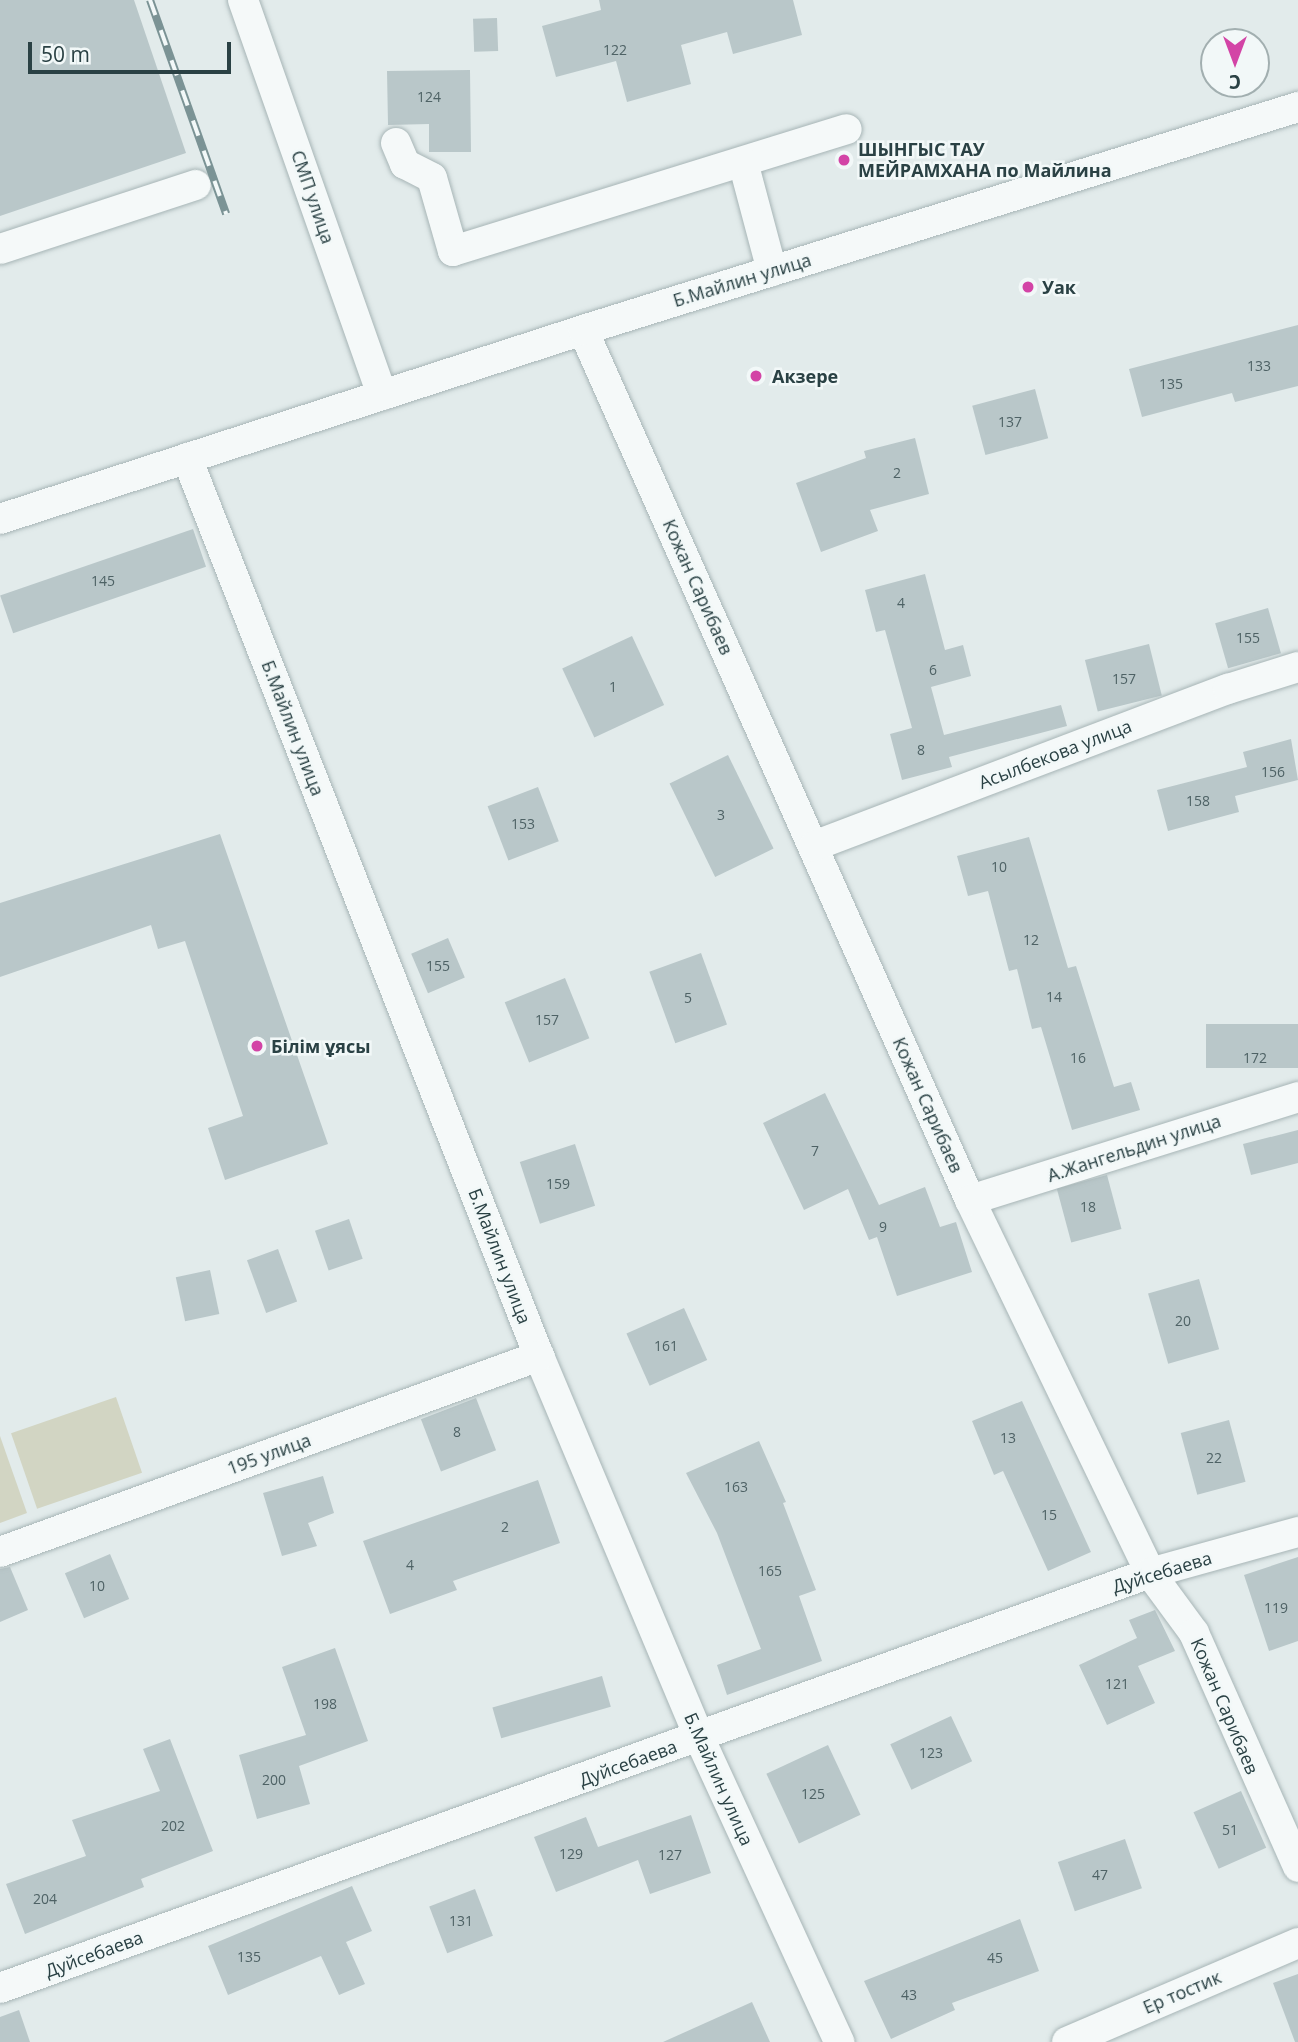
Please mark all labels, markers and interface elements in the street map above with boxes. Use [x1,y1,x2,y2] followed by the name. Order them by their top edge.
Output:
[32,28,234,72] scale bar
[1200,28,1270,98] north arrow
[41,40,90,68] text: 50 m
[603,42,627,58] house number: 122
[1229,69,1241,95] text: С
[417,89,441,105] house number: 124
[858,139,1112,182] place label: ШЫНГЫС ТАУ МЕЙРАМХАНА по Майлина
[287,147,339,247] street label: СМП улица
[836,152,852,168] marker: ШЫНГЫС ТАУ МЕЙРАМХАНА по Майлина
[670,249,814,311] street label: Б.Майлин улица
[1042,276,1076,298] place label: Уак
[1020,279,1036,295] marker: Уак
[1247,358,1271,374] house number: 133
[772,365,838,387] place label: Акзере
[746,366,766,386] marker: Акзере
[1159,376,1183,392] house number: 135
[998,414,1022,430] house number: 137
[893,465,901,481] house number: 2
[658,516,738,658] street label: Кожан Сарибаев
[91,573,115,589] house number: 145
[897,595,905,611] house number: 4
[1236,630,1260,646] house number: 155
[257,657,329,799] street label: Б.Майлин улица
[929,662,937,678] house number: 6
[1112,671,1136,687] house number: 157
[609,679,617,695] house number: 1
[975,715,1135,793] street label: Асылбекова улица
[917,742,925,758] house number: 8
[1261,764,1285,780] house number: 156
[1186,793,1210,809] house number: 158
[717,807,725,823] house number: 3
[511,816,535,832] house number: 153
[991,859,1007,875] house number: 10
[1023,932,1039,948] house number: 12
[426,958,450,974] house number: 155
[1046,989,1062,1005] house number: 14
[684,990,692,1006] house number: 5
[535,1012,559,1028] house number: 157
[888,1034,968,1176] street label: Кожан Сарибаев
[271,1035,371,1057] place label: Білім ұясы
[249,1038,265,1054] marker: Білім ұясы
[1070,1050,1086,1066] house number: 16
[1243,1050,1267,1066] house number: 172
[1044,1110,1224,1186] street label: А.Жангельдин улица
[811,1143,819,1159] house number: 7
[546,1176,570,1192] house number: 159
[464,1185,536,1327] street label: Б.Майлин улица
[1080,1199,1096,1215] house number: 18
[879,1219,887,1235] house number: 9
[1175,1313,1191,1329] house number: 20
[654,1338,678,1354] house number: 161
[453,1424,461,1440] house number: 8
[224,1429,314,1479] street label: 195 улица
[1000,1430,1016,1446] house number: 13
[1206,1450,1222,1466] house number: 22
[724,1479,748,1495] house number: 163
[1041,1507,1057,1523] house number: 15
[501,1519,509,1535] house number: 2
[1110,1547,1214,1597] street label: Дуйсебаева
[406,1557,414,1573] house number: 4
[758,1563,782,1579] house number: 165
[89,1578,105,1594] house number: 10
[1264,1600,1288,1616] house number: 119
[1187,1635,1263,1777] street label: Кожан Сарибаев
[1105,1676,1129,1692] house number: 121
[313,1696,337,1712] house number: 198
[680,1709,758,1849] street label: Б.Майлин улица
[576,1735,680,1791] street label: Дуйсебаева
[919,1745,943,1761] house number: 123
[262,1772,286,1788] house number: 200
[801,1786,825,1802] house number: 125
[161,1818,185,1834] house number: 202
[1222,1822,1238,1838] house number: 51
[559,1846,583,1862] house number: 129
[658,1847,682,1863] house number: 127
[1092,1867,1108,1883] house number: 47
[33,1891,57,1907] house number: 204
[449,1913,473,1929] house number: 131
[42,1926,146,1982] street label: Дуйсебаева
[237,1949,261,1965] house number: 135
[987,1950,1003,1966] house number: 45
[1140,1966,1224,2018] street label: Ер тостик
[901,1987,917,2003] house number: 43

